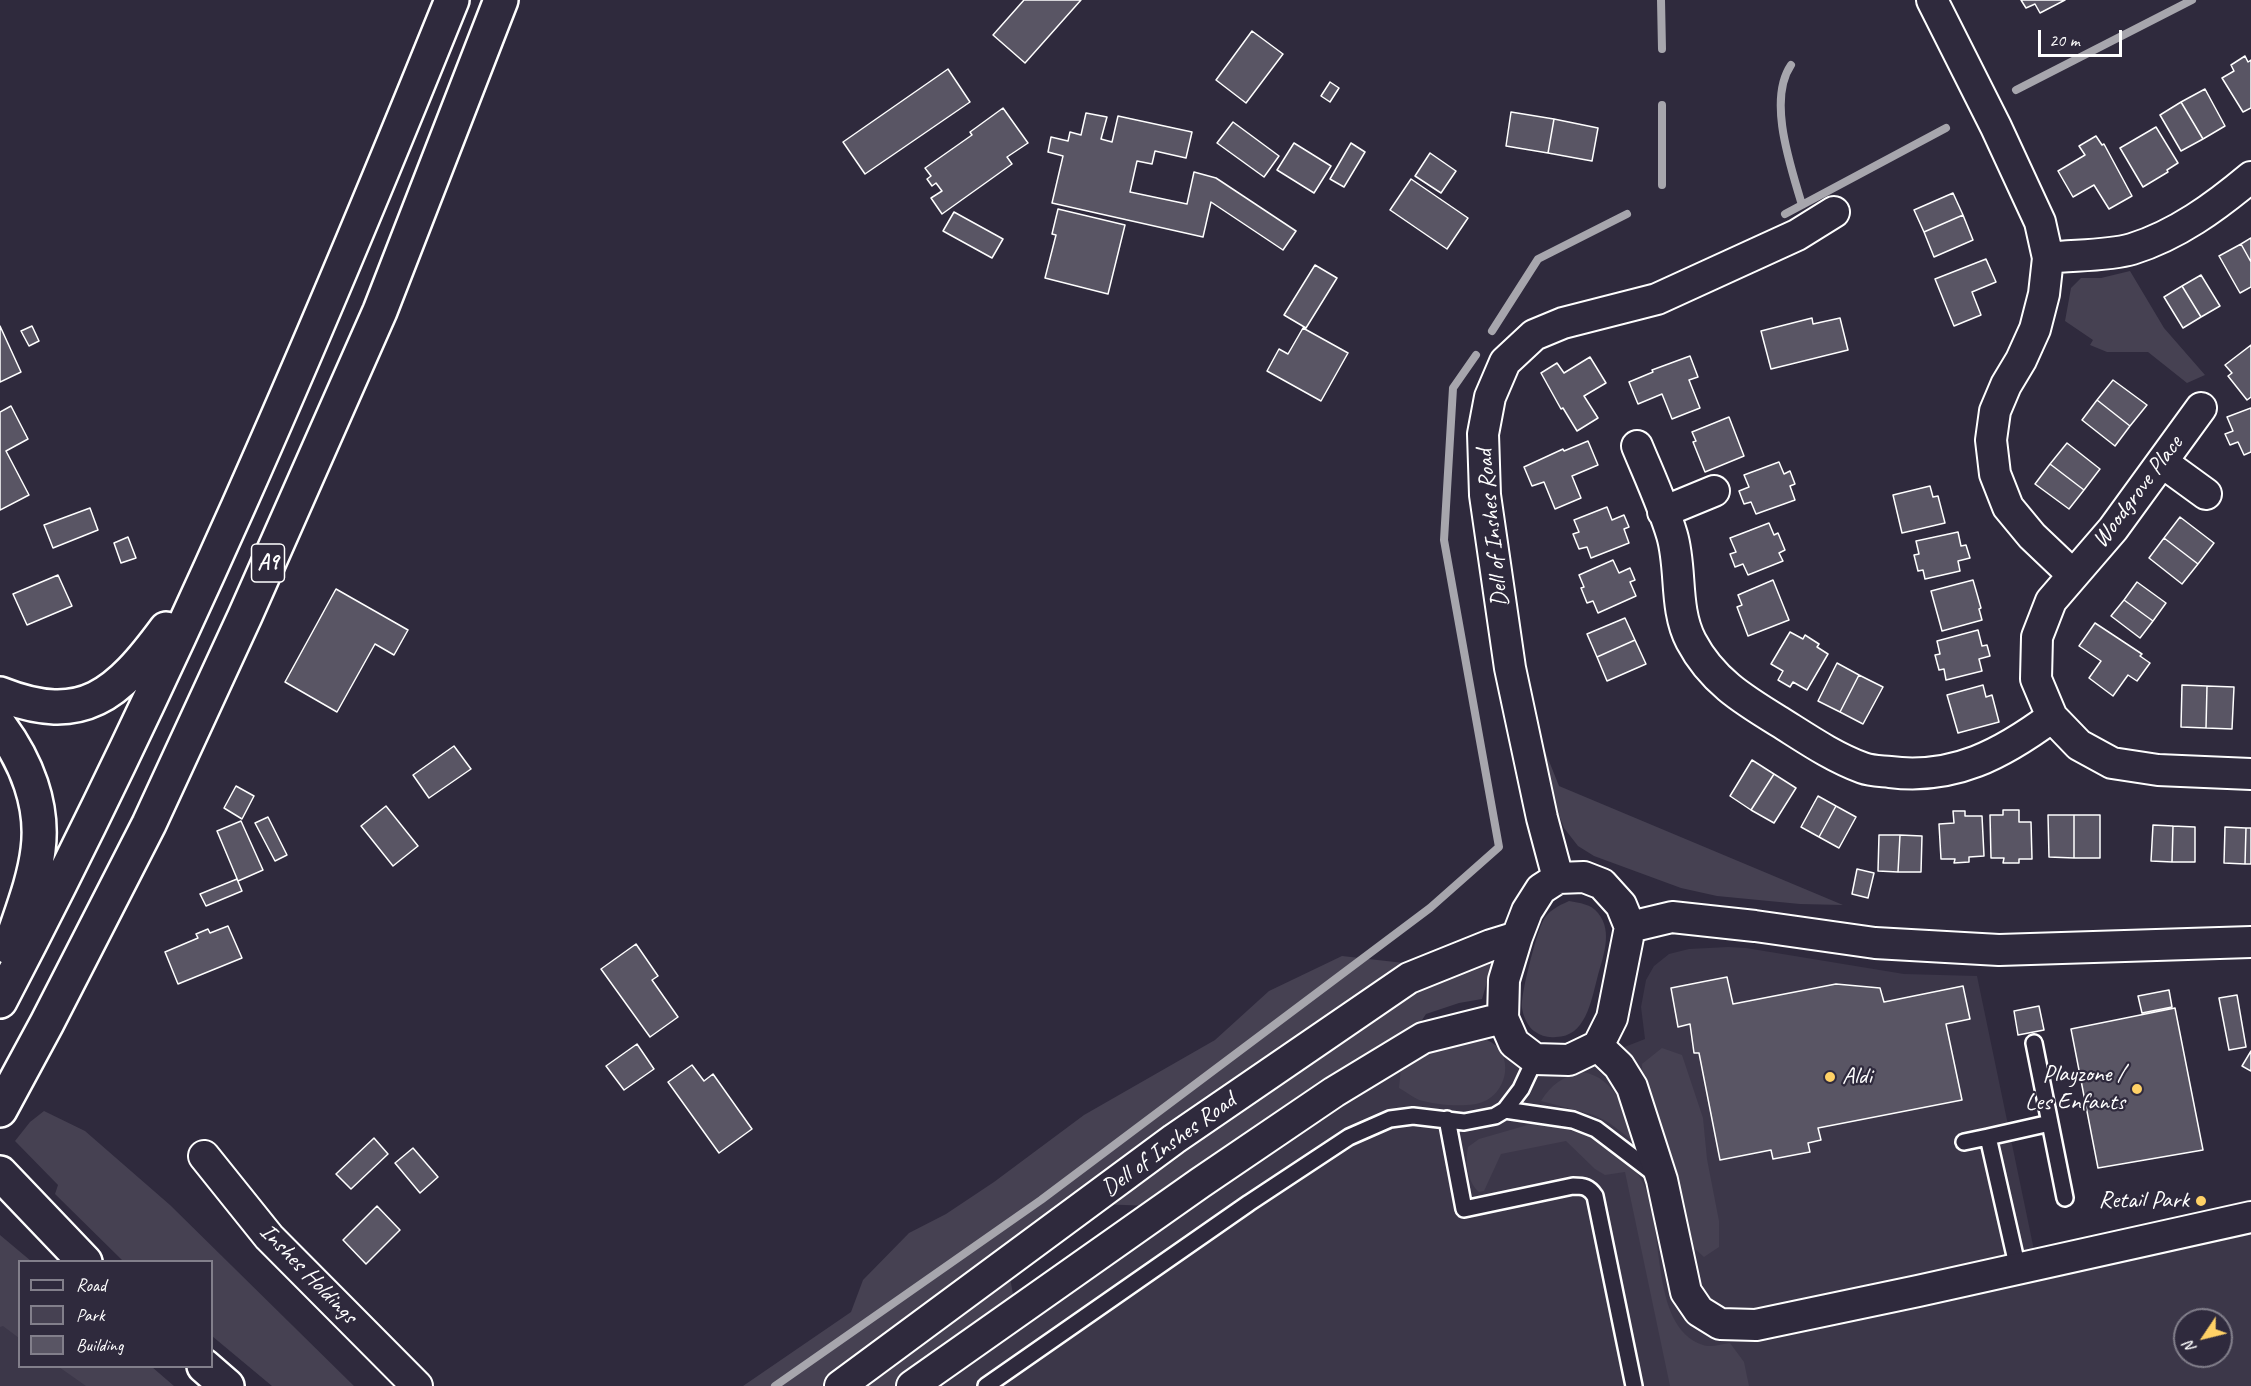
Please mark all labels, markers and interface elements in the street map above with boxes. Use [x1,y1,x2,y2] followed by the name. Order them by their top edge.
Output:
[2041,18,2125,56] scale bar
[2049,29,2080,51] text: 20 m
[2086,430,2190,554] street label: Woodgrove Place
[1470,448,1516,608] street label: Dell of Inshes Road
[252,544,284,582] road number: A9
[2025,1061,2125,1117] place label: Playzone / Les Enfants
[1842,1063,1872,1091] place label: Aldi
[1823,1070,1837,1084] marker: Aldi
[2130,1082,2144,1096] marker: Playzone / Les Enfants
[1096,1087,1242,1203] street label: Dell of Inshes Road
[2099,1187,2189,1215] place label: Retail Park
[2194,1194,2208,1208] marker: Retail Park
[253,1218,363,1330] street label: Inshes Holdings
[18,1260,213,1368] legend
[76,1274,106,1296] text: Road
[76,1304,105,1326] text: Park
[2173,1308,2233,1368] north arrow
[76,1334,123,1356] text: Building
[2179,1337,2201,1357] text: N

